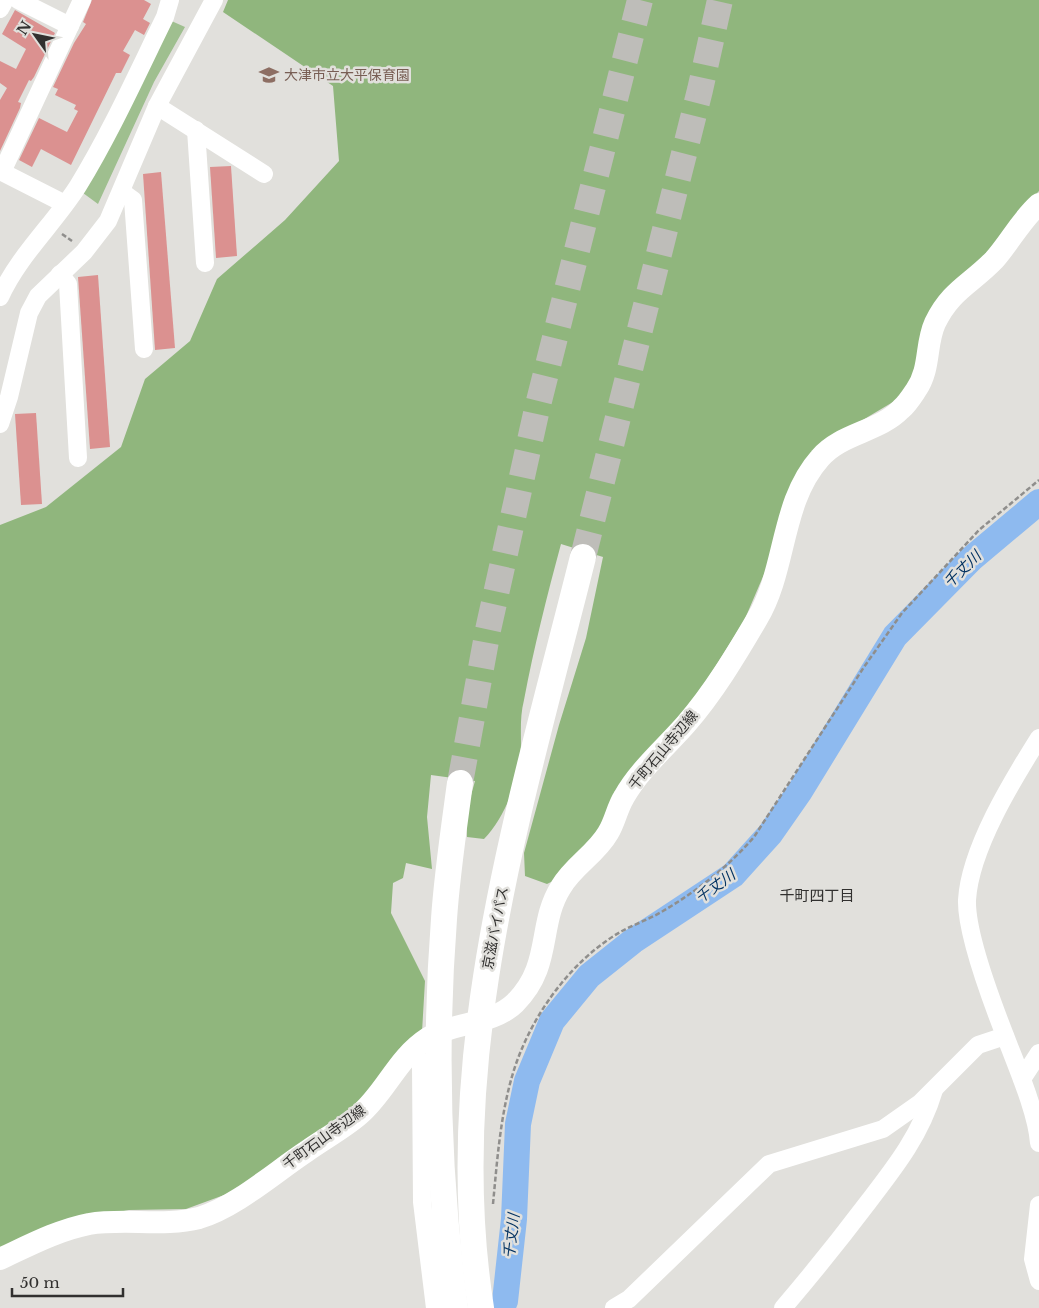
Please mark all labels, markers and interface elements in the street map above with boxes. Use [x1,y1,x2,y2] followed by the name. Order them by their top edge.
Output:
[10,10,60,60] north arrow
[13,17,35,38] text: N
[258,64,280,86] school or university icon: 大津市立大平保育園
[284,66,410,84] place label: 大津市立大平保育園
[939,545,986,591] water label: 千丈川
[625,707,701,793] street label: 千町石山寺辺線
[691,864,740,907] water label: 千丈川
[478,885,512,971] street label: 京滋バイパス
[779,886,855,905] district label: 千町四丁目
[279,1101,369,1173] street label: 千町石山寺辺線
[499,1211,523,1259] water label: 千丈川
[12,1266,124,1298] scale bar
[20,1273,60,1292] text: 50 m

